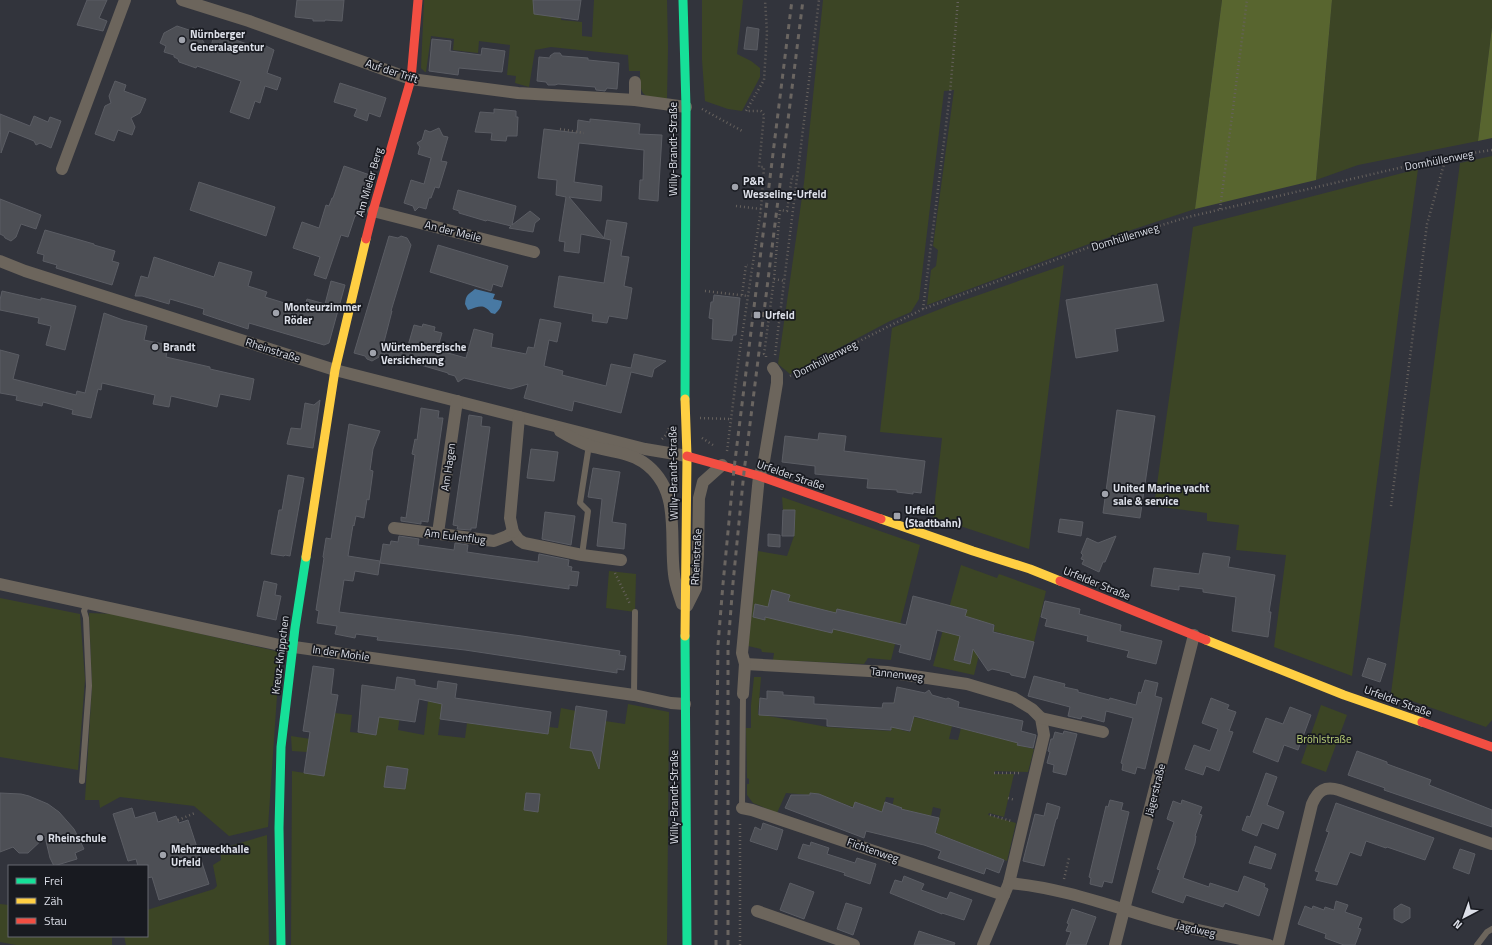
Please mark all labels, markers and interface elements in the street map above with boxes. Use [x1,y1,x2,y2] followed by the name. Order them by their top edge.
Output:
[190,26,264,55] place label: Nürnberger Generalagentur
[177,35,187,45] marker: Nürnberger Generalagentur
[364,55,421,87] street label: Auf der Trift
[665,102,681,196] street label: Willy-Brandt-Straße
[351,145,387,219] street label: Am Mieler Berg
[1403,145,1475,175] street label: Domhüllenweg
[743,173,827,202] place label: P&R Wesseling-Urfeld
[730,182,740,192] marker: P&R Wesseling-Urfeld
[423,216,483,246] street label: An der Meile
[1089,219,1161,255] street label: Domhüllenweg
[284,299,361,328] place label: Monteurzimmer Röder
[765,307,795,323] place label: Urfeld
[271,308,281,318] marker: Monteurzimmer Röder
[752,310,762,320] marker: Urfeld
[244,334,303,367] street label: Rheinstraße
[790,336,860,382] street label: Domhüllenweg
[163,339,196,355] place label: Brandt
[381,339,467,368] place label: Würtembergische Versicherung
[150,342,160,352] marker: Brandt
[368,348,378,358] marker: Würtembergische Versicherung
[664,425,682,520] street label: Willy-Brandt-Straße
[437,442,459,492] street label: Am Hagen
[755,456,828,494] street label: Urfelder Straße
[1113,480,1209,509] place label: United Marine yacht sale & service
[1100,489,1110,499] marker: United Marine yacht sale & service
[905,502,961,531] place label: Urfeld (Stadtbahn)
[892,511,902,521] marker: Urfeld (Stadtbahn)
[423,524,487,548] street label: Am Eulenflug
[687,528,705,586] street label: Rheinstraße
[1061,562,1133,604] street label: Urfelder Straße
[267,615,293,695] street label: Kreuz-Knippchen
[311,641,371,665] street label: In der Mohle
[870,663,925,685] street label: Tannenweg
[1362,681,1435,721] street label: Urfelder Straße
[1297,731,1352,747] park label: Bröhlstraße
[666,750,682,844] street label: Willy-Brandt-Straße
[1141,762,1169,818] street label: Jägerstraße
[48,830,107,846] place label: Rheinschule
[35,833,45,843] marker: Rheinschule
[845,834,901,866] street label: Fichtenweg
[171,841,249,870] place label: Mehrzweckhalle Urfeld
[158,850,168,860] marker: Mehrzweckhalle Urfeld
[8,865,148,937] legend
[44,871,63,890] text: Frei
[44,891,63,910] text: Zäh
[1444,897,1484,937] north arrow
[44,911,67,930] text: Stau
[1449,916,1466,933] text: N
[1175,917,1217,941] street label: Jagdweg

